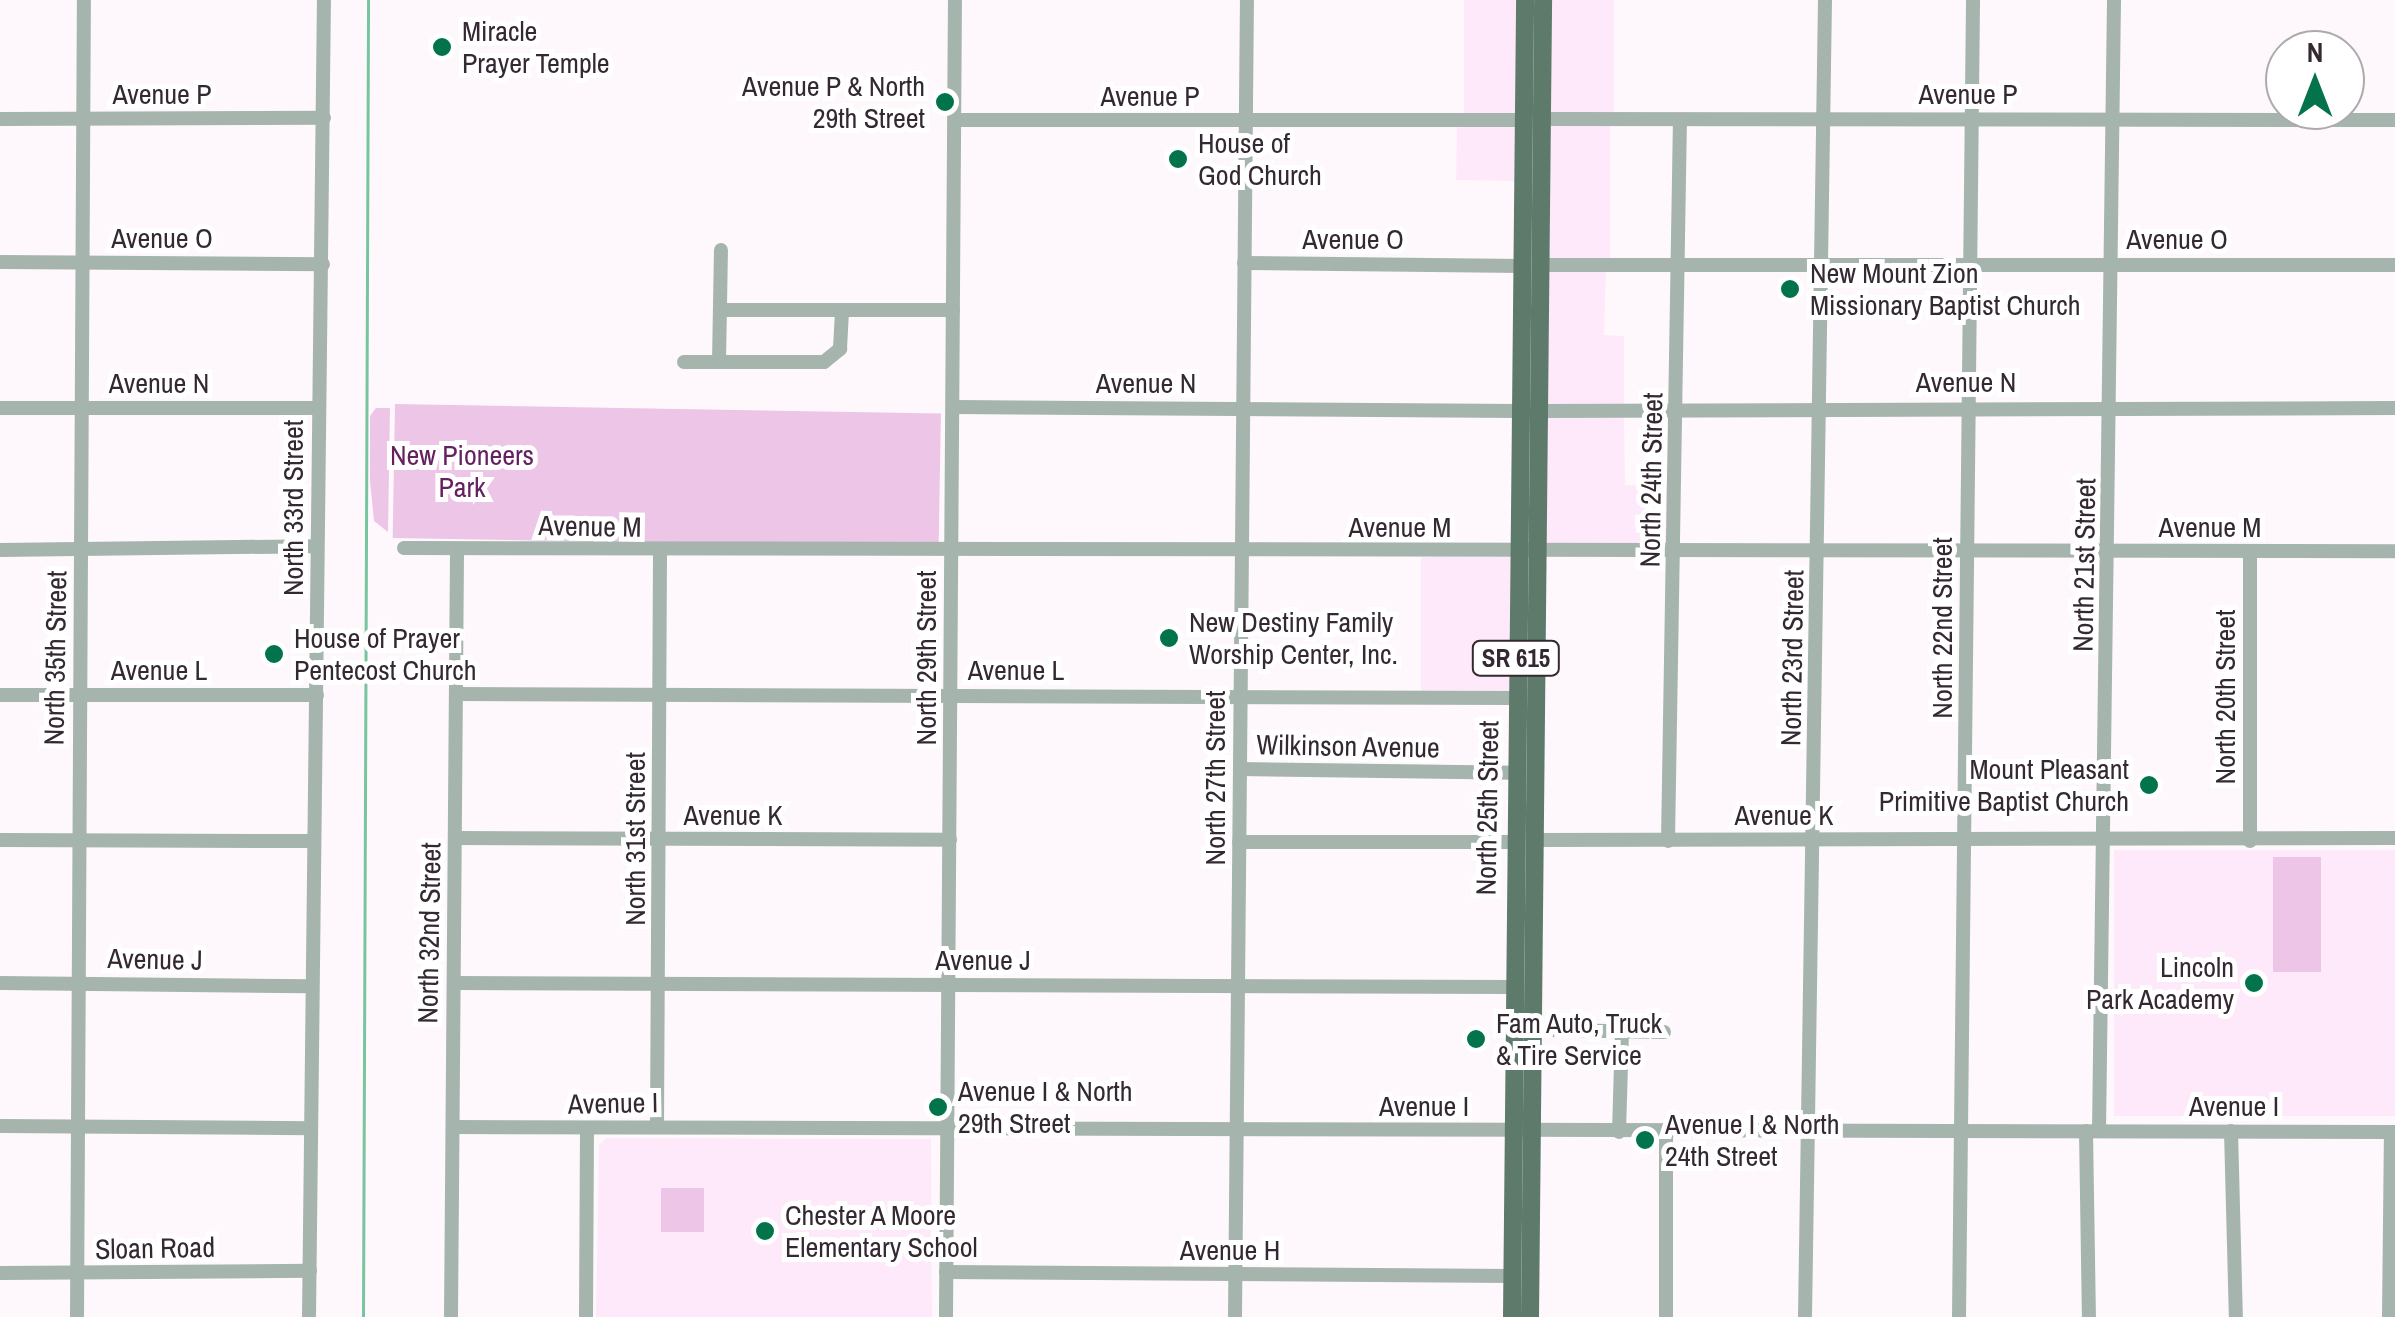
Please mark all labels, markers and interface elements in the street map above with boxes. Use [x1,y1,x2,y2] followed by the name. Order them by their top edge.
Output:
[462,14,610,80] place label: Miracle Prayer Temple
[2265,30,2365,130] north arrow
[2307,33,2323,71] text: N
[431,36,453,58] marker: Miracle Prayer Temple
[742,69,925,135] place label: Avenue P & North 29th Street
[112,77,212,111] street label: Avenue P
[1918,77,2018,111] street label: Avenue P
[1100,79,1200,113] street label: Avenue P
[934,91,956,113] marker: Avenue P & North 29th Street
[1198,126,1322,192] place label: House of God Church
[1167,148,1189,170] marker: House of God Church
[111,221,213,255] street label: Avenue O
[1302,222,1404,256] street label: Avenue O
[2126,222,2228,256] street label: Avenue O
[1810,256,2081,322] place label: New Mount Zion Missionary Baptist Church
[1779,278,1801,300] marker: New Mount Zion Missionary Baptist Church
[1916,365,2016,399] street label: Avenue N
[109,366,209,400] street label: Avenue N
[1096,366,1196,400] street label: Avenue N
[1633,392,1669,568] street label: North 24th Street
[276,420,310,596] street label: North 33rd Street
[390,438,534,504] park label: New Pioneers Park
[2066,478,2102,652] street label: North 21st Street
[538,508,642,544] street label: Avenue M
[1349,510,1451,544] street label: Avenue M
[2159,510,2261,544] street label: Avenue M
[1925,537,1959,719] street label: North 22nd Street
[37,570,73,746] street label: North 35th Street
[1774,570,1810,746] street label: North 23rd Street
[909,571,943,745] street label: North 29th Street
[1189,605,1398,671] place label: New Destiny Family Worship Center, Inc.
[2208,610,2242,784] street label: North 20th Street
[294,621,477,687] place label: House of Prayer Pentecost Church
[1158,627,1180,649] marker: New Destiny Family Worship Center, Inc.
[1471,638,1561,678] road number: SR 615
[263,643,285,665] marker: House of Prayer Pentecost Church
[111,653,207,687] street label: Avenue L
[968,653,1064,687] street label: Avenue L
[1198,691,1232,865] street label: North 27th Street
[1469,720,1505,896] street label: North 25th Street
[1255,728,1441,764] street label: Wilkinson Avenue
[618,752,652,926] street label: North 31st Street
[1879,752,2129,818] place label: Mount Pleasant Primitive Baptist Church
[2138,774,2160,796] marker: Mount Pleasant Primitive Baptist Church
[683,798,783,832] street label: Avenue K
[1734,798,1834,832] street label: Avenue K
[411,842,447,1024] street label: North 32nd Street
[107,941,203,977] street label: Avenue J
[935,943,1031,977] street label: Avenue J
[2085,950,2234,1016] place label: Lincoln Park Academy
[2243,972,2265,994] marker: Lincoln Park Academy
[1496,1006,1664,1072] place label: Fam Auto, Truck & Tire Service
[1465,1028,1487,1050] marker: Fam Auto, Truck & Tire Service
[958,1074,1132,1140] place label: Avenue I & North 29th Street
[568,1085,658,1121] street label: Avenue I
[1379,1089,1469,1123] street label: Avenue I
[2189,1089,2279,1123] street label: Avenue I
[927,1096,949,1118] marker: Avenue I & North 29th Street
[1665,1107,1839,1173] place label: Avenue I & North 24th Street
[1634,1129,1656,1151] marker: Avenue I & North 24th Street
[785,1198,978,1264] place label: Chester A Moore Elementary School
[754,1220,776,1242] marker: Chester A Moore Elementary School
[95,1230,215,1266] street label: Sloan Road
[1180,1233,1280,1267] street label: Avenue H

